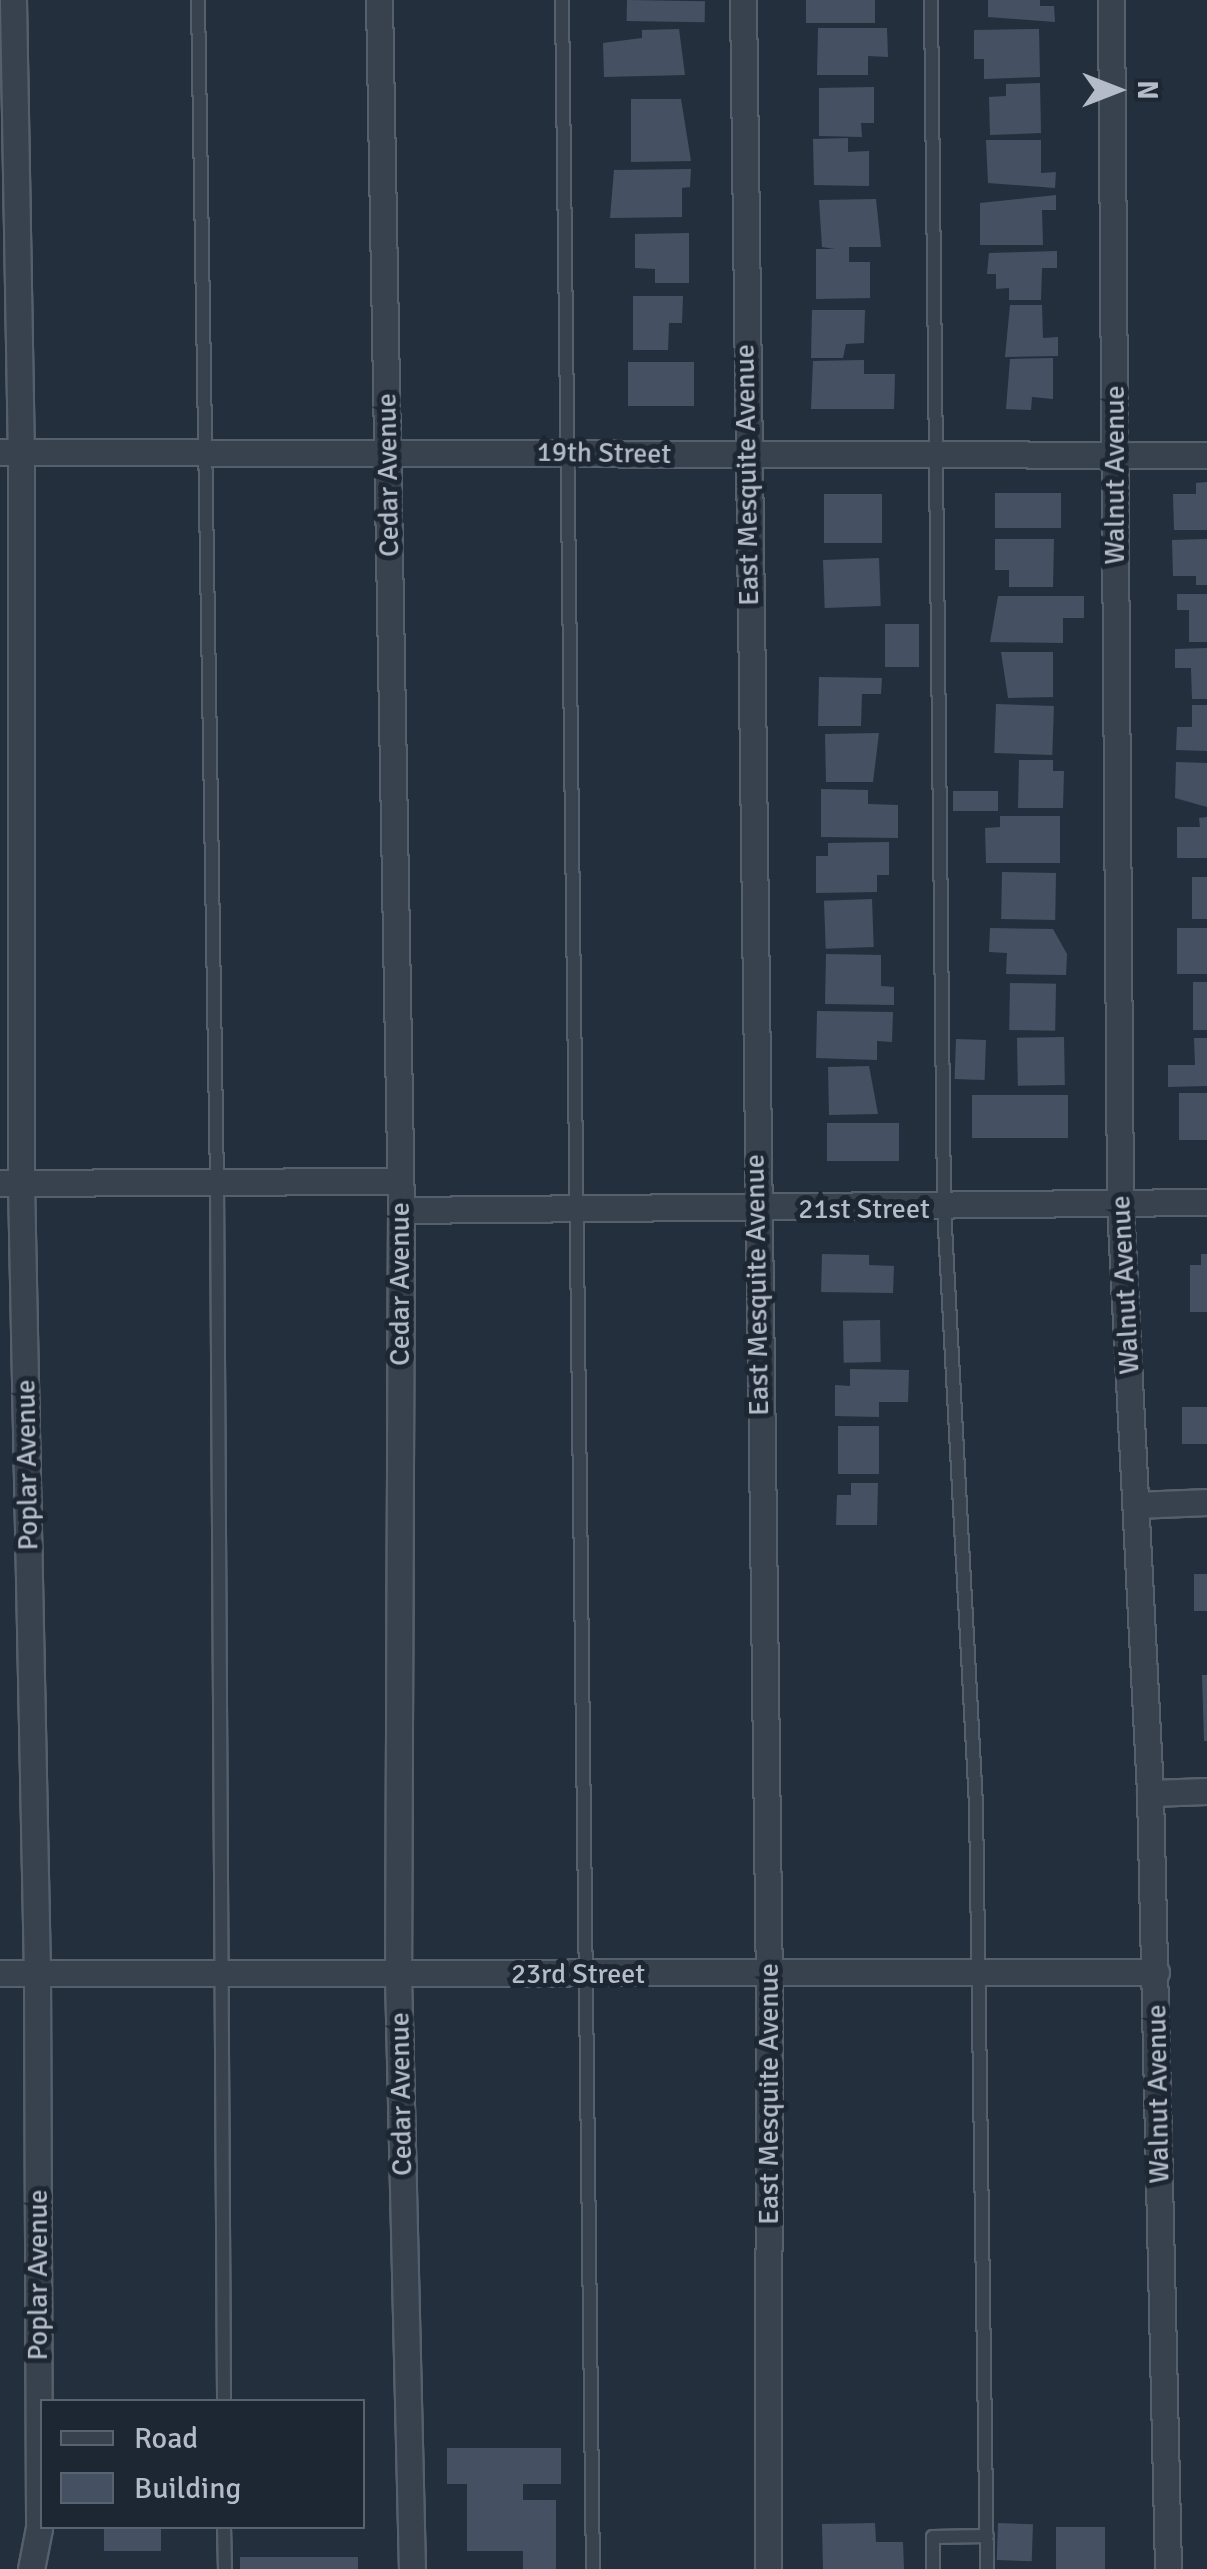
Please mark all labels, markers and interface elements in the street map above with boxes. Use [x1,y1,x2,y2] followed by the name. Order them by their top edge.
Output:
[1067,40,1167,140] north arrow
[1130,80,1164,100] text: N
[728,344,766,606] street label: East Mesquite Avenue
[1098,385,1132,565] street label: Walnut Avenue
[370,393,406,557] street label: Cedar Avenue
[537,435,671,471] street label: 19th Street
[738,1154,776,1416] street label: East Mesquite Avenue
[798,1192,930,1226] street label: 21st Street
[1104,1195,1146,1375] street label: Walnut Avenue
[383,1202,417,1366] street label: Cedar Avenue
[9,1379,45,1551] street label: Poplar Avenue
[511,1957,645,1991] street label: 23rd Street
[752,1963,786,2225] street label: East Mesquite Avenue
[1140,2004,1176,2184] street label: Walnut Avenue
[383,2012,419,2176] street label: Cedar Avenue
[21,2189,55,2361] street label: Poplar Avenue
[40,2399,365,2529] legend
[134,2420,198,2457] text: Road
[134,2470,241,2507] text: Building

